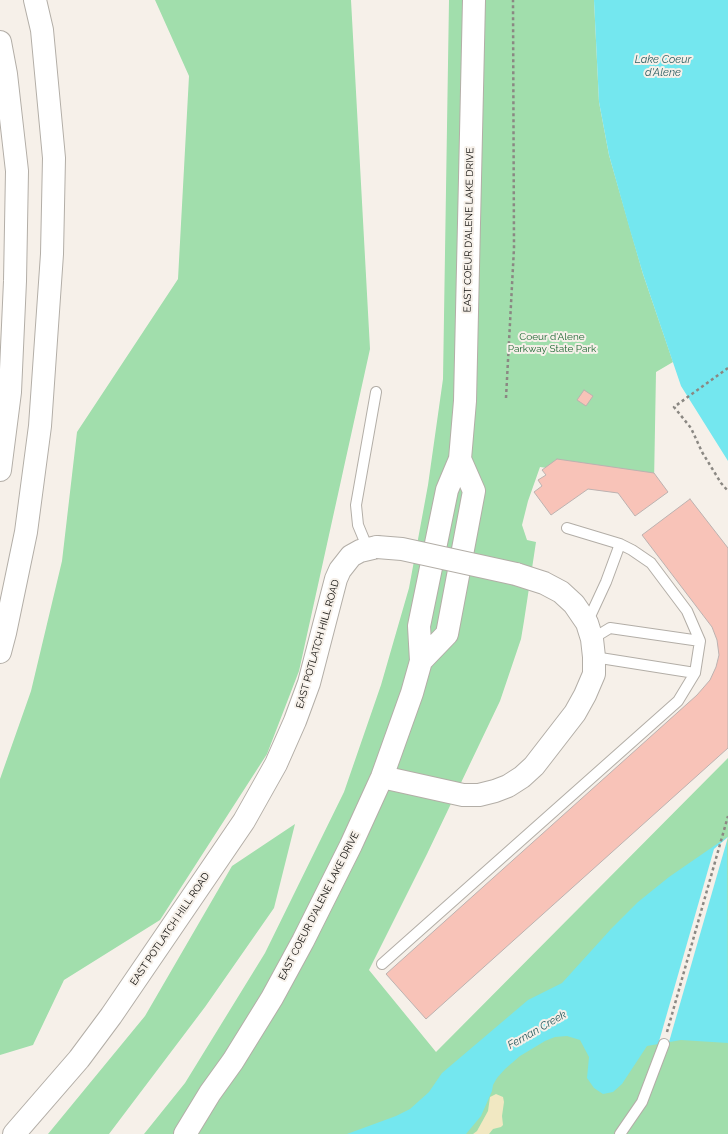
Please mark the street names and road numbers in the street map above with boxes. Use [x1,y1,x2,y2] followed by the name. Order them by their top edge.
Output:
[462,148,476,312] street label: EAST COEUR D'ALENE LAKE DRIVE
[294,578,342,710] street label: EAST POTLATCH HILL ROAD
[276,830,362,982] street label: EAST COEUR D'ALENE LAKE DRIVE
[128,870,212,988] street label: EAST POTLATCH HILL ROAD

